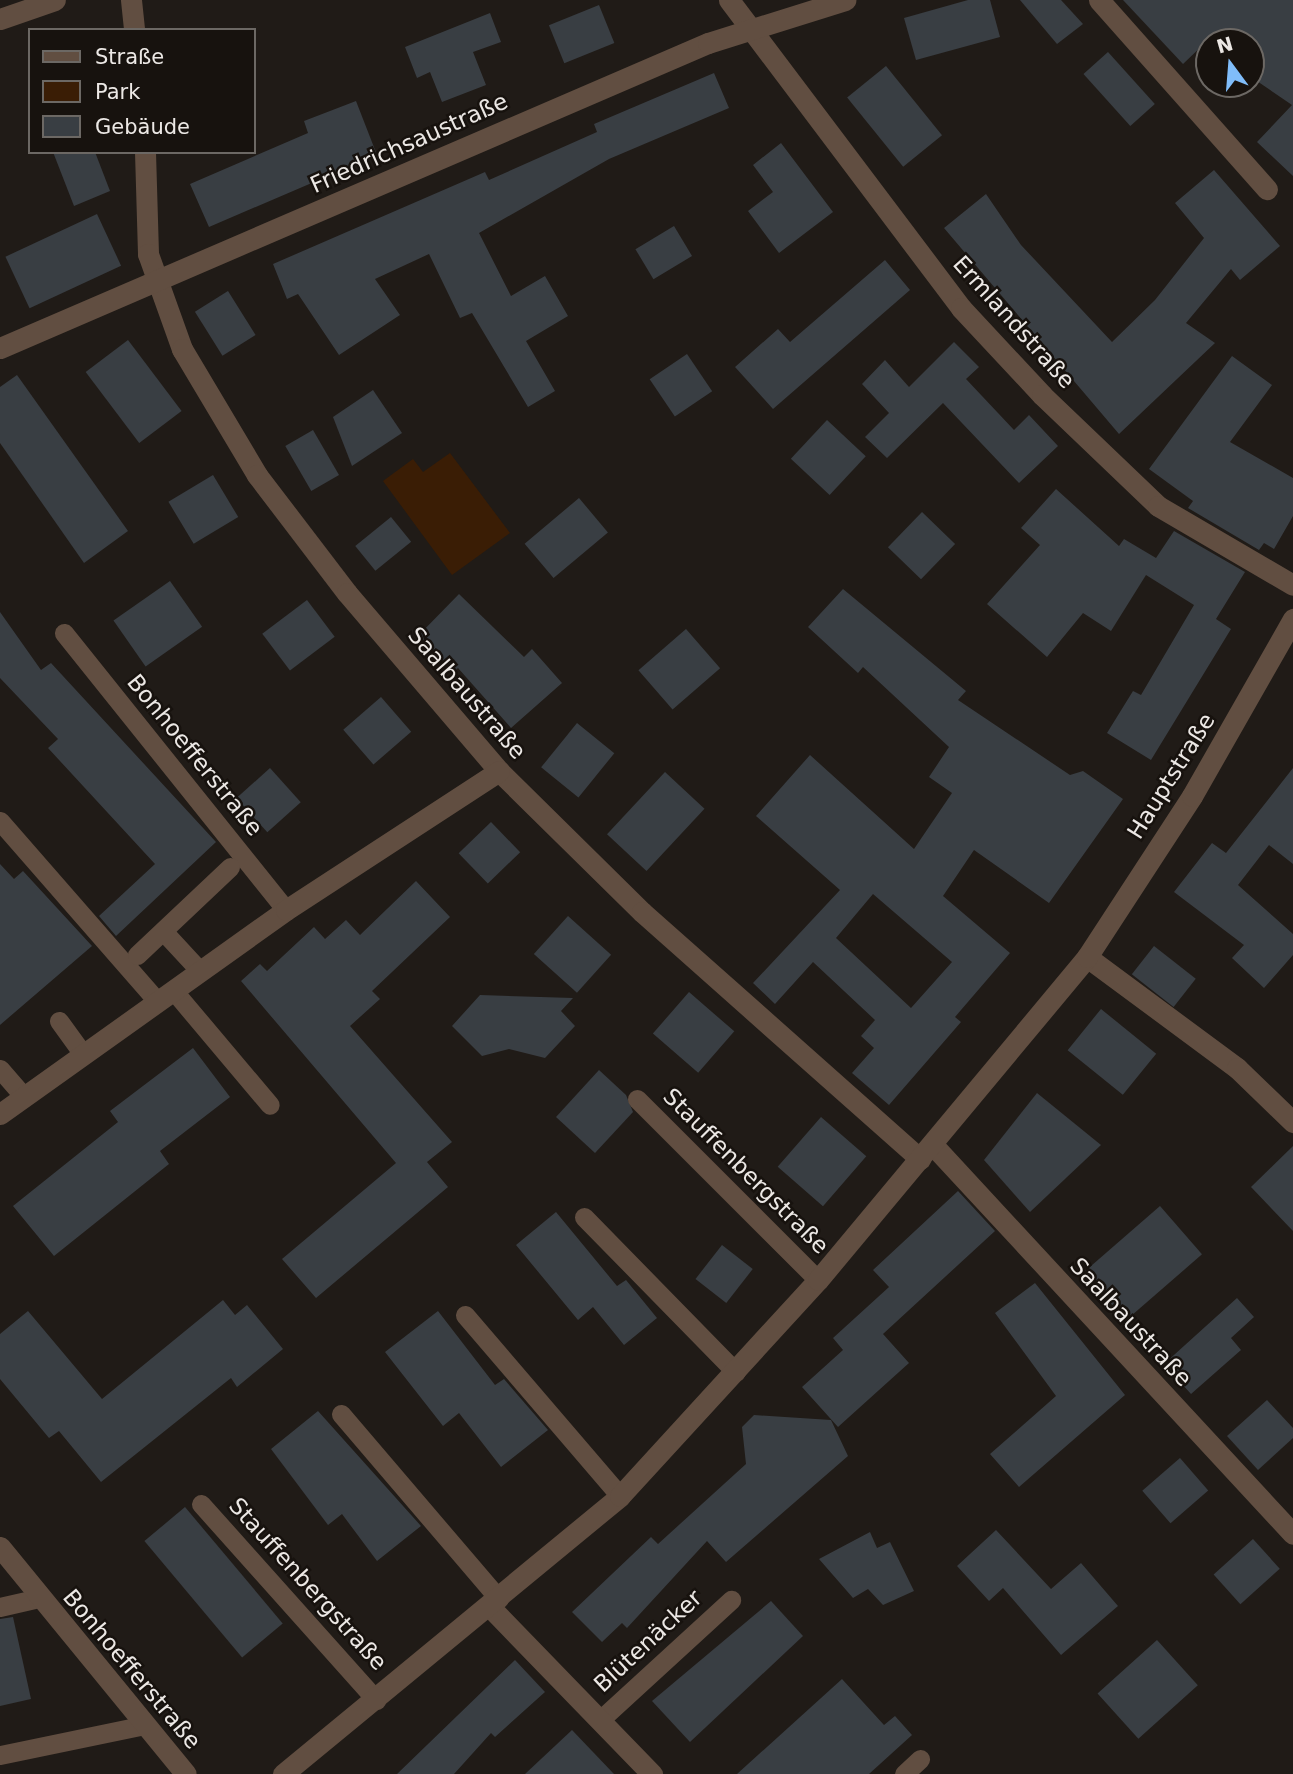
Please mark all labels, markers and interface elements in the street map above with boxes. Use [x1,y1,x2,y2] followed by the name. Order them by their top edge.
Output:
[28,28,256,154] legend
[1195,28,1265,98] north arrow
[1214,32,1235,58] text: N
[95,45,164,69] text: Straße
[95,80,140,104] text: Park
[306,87,512,199] street label: Friedrichsaustraße
[95,115,190,139] text: Gebäude
[947,250,1081,394] street label: Ermlandstraße
[402,621,532,765] street label: Saalbaustraße
[121,669,269,841] street label: Bonhoefferstraße
[1121,708,1221,844] street label: Hauptstraße
[658,1083,834,1259] street label: Stauffenbergstraße
[1064,1252,1198,1392] street label: Saalbaustraße
[223,1492,393,1676] street label: Stauffenbergstraße
[57,1584,207,1754] street label: Bonhoefferstraße
[588,1584,708,1698] street label: Blütenäcker

